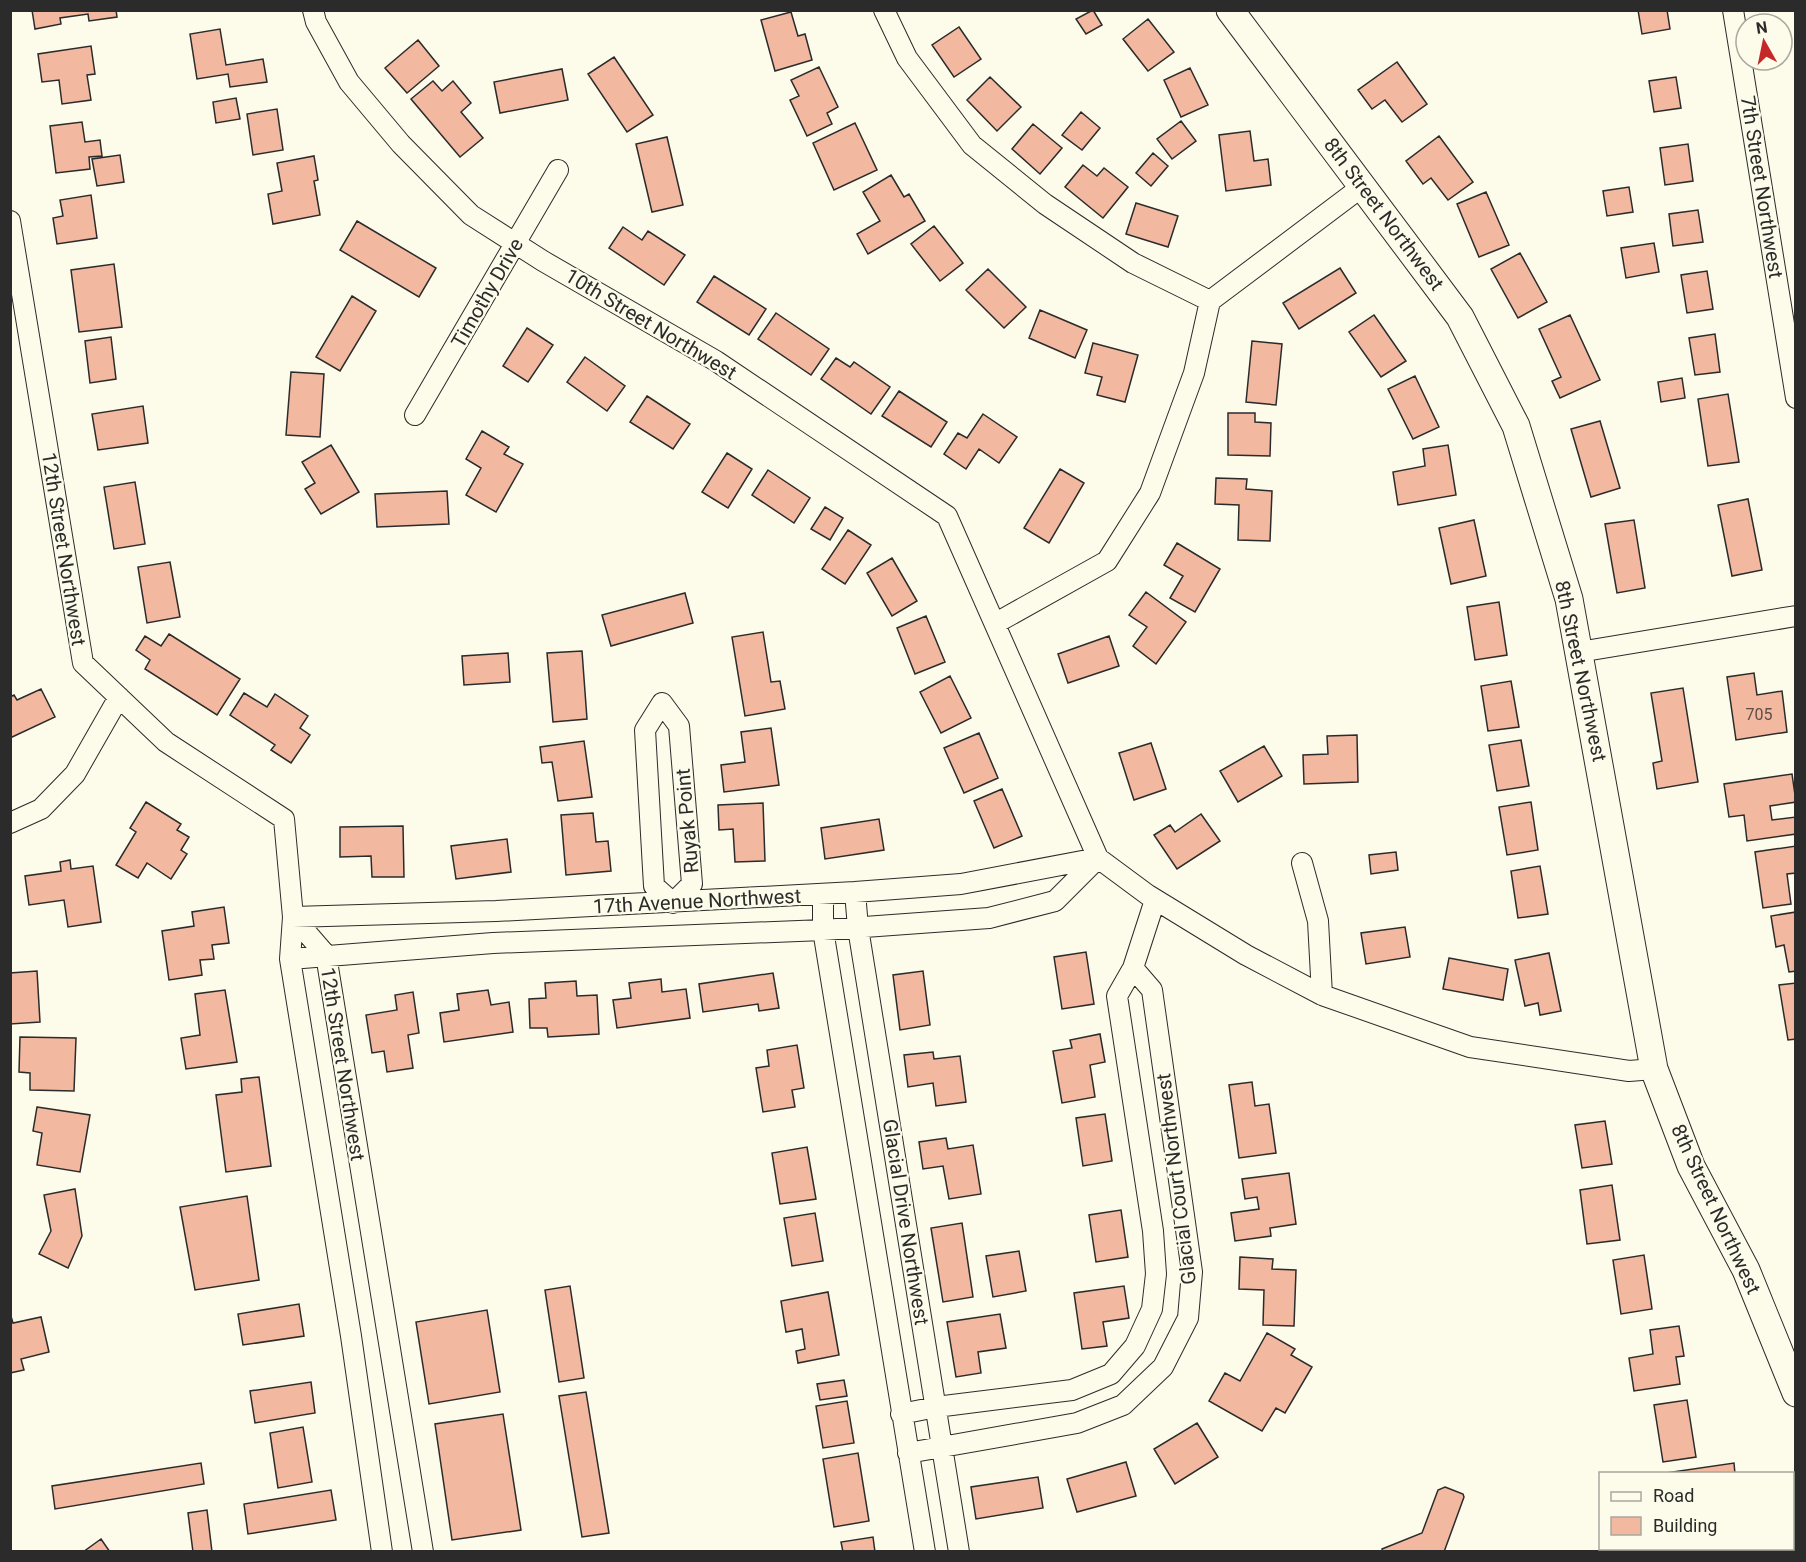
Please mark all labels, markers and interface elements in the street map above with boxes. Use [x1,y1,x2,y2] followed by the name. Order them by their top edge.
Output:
[1734,12,1794,72] north arrow
[1755,17,1769,38] text: N
[1736,94,1788,280] street label: 7th Street Northwest
[1319,133,1449,295] street label: 8th Street Northwest
[446,234,528,352] street label: Timothy Drive
[561,263,741,385] street label: 10th Street Northwest
[37,450,91,648] street label: 12th Street Northwest
[1550,578,1612,764] street label: 8th Street Northwest
[1746,705,1772,724] house number: 705
[670,768,704,874] street label: Ruyak Point
[592,884,802,918] street label: 17th Avenue Northwest
[316,965,370,1163] street label: 12th Street Northwest
[1151,1072,1201,1286] street label: Glacial Court Northwest
[878,1117,934,1327] street label: Glacial Drive Northwest
[1666,1120,1766,1298] street label: 8th Street Northwest
[1599,1472,1794,1550] legend
[1653,1485,1694,1506] text: Road
[1653,1515,1717,1536] text: Building

